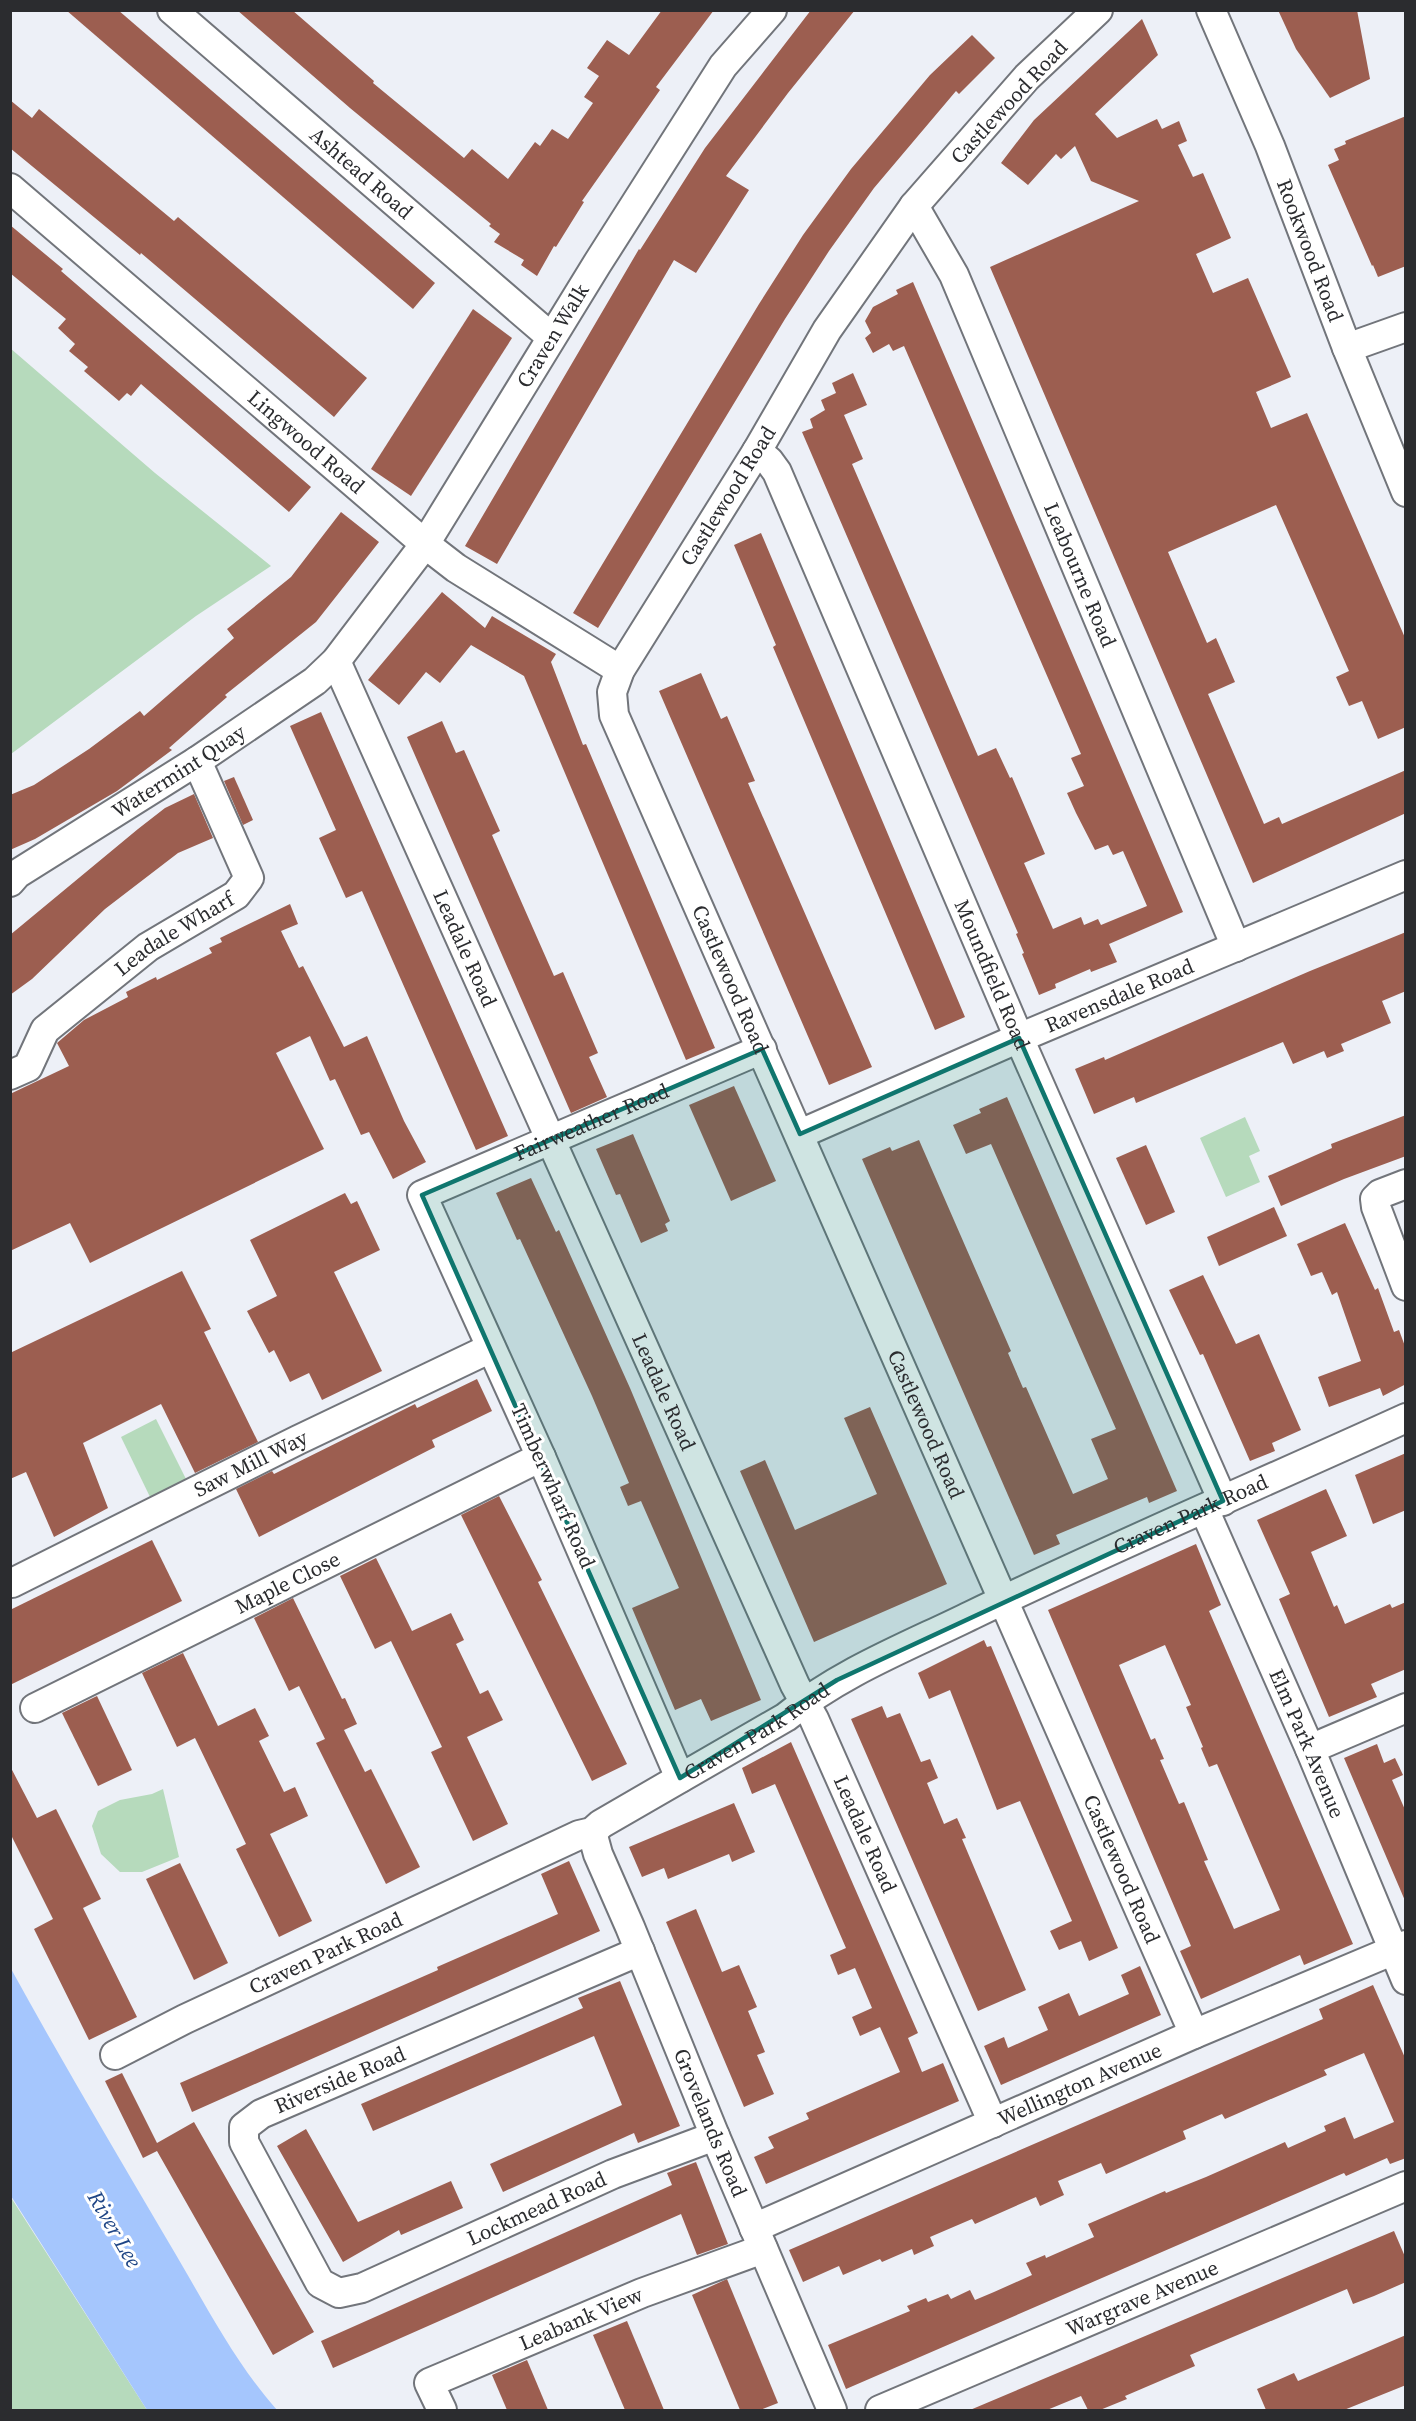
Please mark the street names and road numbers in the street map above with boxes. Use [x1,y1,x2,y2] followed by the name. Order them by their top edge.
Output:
[944,33,1074,170] street label: Castlewood Road
[304,120,420,226] street label: Ashtead Road
[1270,175,1351,326] street label: Rookwood Road
[509,278,596,393] street label: Craven Walk
[242,383,371,500] street label: Lingwood Road
[673,420,782,571] street label: Castlewood Road
[1037,498,1124,652] street label: Leabourne Road
[106,717,251,825] street label: Watermint Quay
[108,883,241,983] street label: Leadale Wharf
[426,885,504,1012] street label: Leadale Road
[947,895,1037,1054] street label: Moundfield Road
[685,900,776,1058] street label: Castlewood Road
[1040,951,1198,1039] street label: Ravensdale Road
[509,1076,673,1168] street label: Fairweather Road
[625,1328,703,1455] street label: Leadale Road
[881,1345,972,1503] street label: Castlewood Road
[504,1399,603,1573] street label: Timberwharf Road
[189,1422,313,1504] street label: Saw Mill Way
[1109,1467,1272,1561] street label: Craven Park Road
[230,1544,345,1620] street label: Maple Close
[1262,1664,1352,1822] street label: Elm Park Avenue
[678,1675,835,1787] street label: Craven Park Road
[827,1771,904,1897] street label: Leadale Road
[1077,1790,1167,1948] street label: Castlewood Road
[244,1904,407,2001] street label: Craven Park Road
[993,2035,1166,2133] street label: Wellington Avenue
[270,2039,410,2120] street label: Riverside Road
[667,2044,754,2201] street label: Grovelands Road
[462,2164,611,2252] street label: Lockmead Road
[1062,2253,1223,2343] street label: Wargrave Avenue
[515,2279,647,2357] street label: Leabank View

